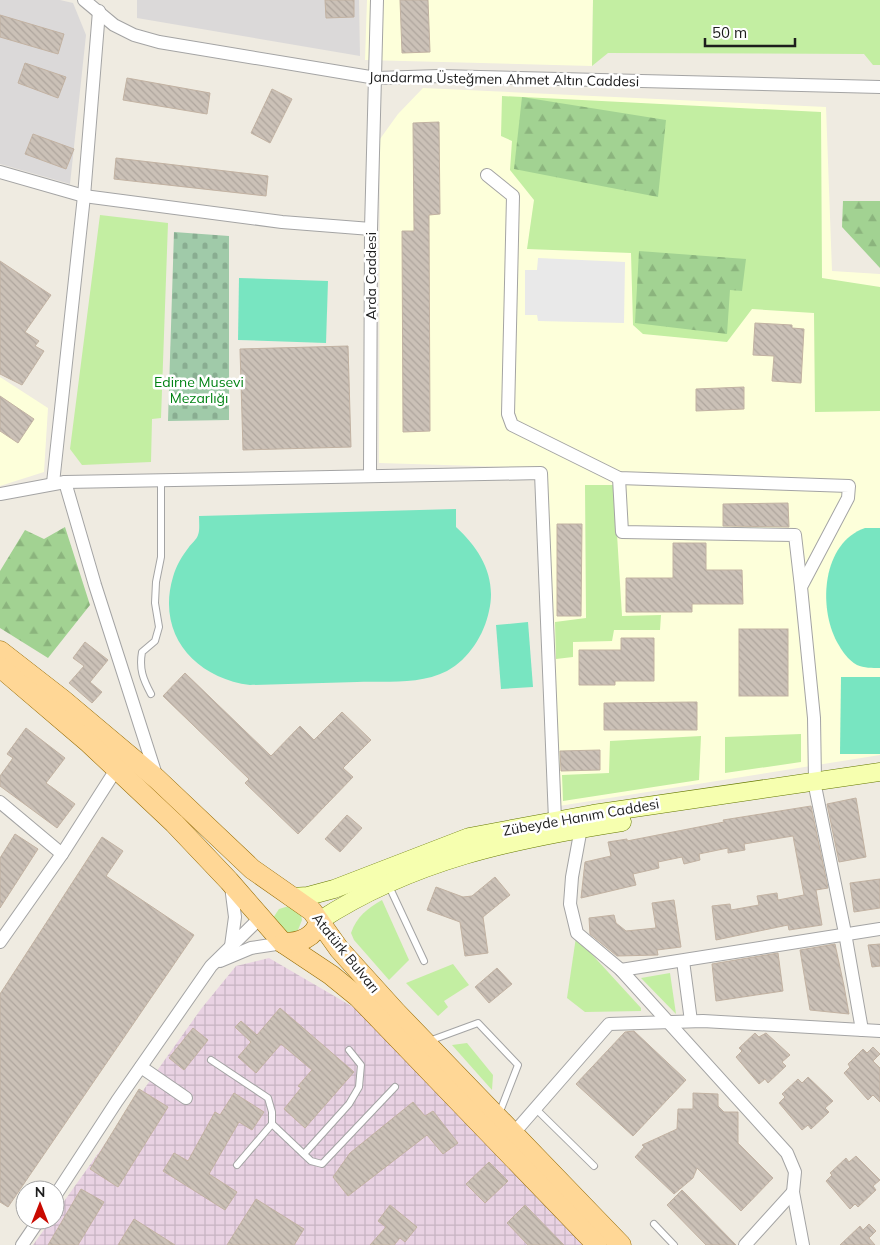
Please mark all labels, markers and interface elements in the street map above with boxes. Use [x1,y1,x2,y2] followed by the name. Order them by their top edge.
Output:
[705,15,795,47] scale bar
[712,23,747,42] text: 50 m
[369,68,639,90] street label: Jandarma Üsteğmen Ahmet Altın Caddesi
[362,232,380,320] street label: Arda Caddesi
[154,373,244,407] park label: Edirne Musevi Mezarlığı
[502,794,660,840] street label: Zübeyde Hanım Caddesi
[308,909,384,997] street label: Atatürk Bulvarı
[15,1180,65,1230] north arrow
[35,1183,45,1201] text: N

